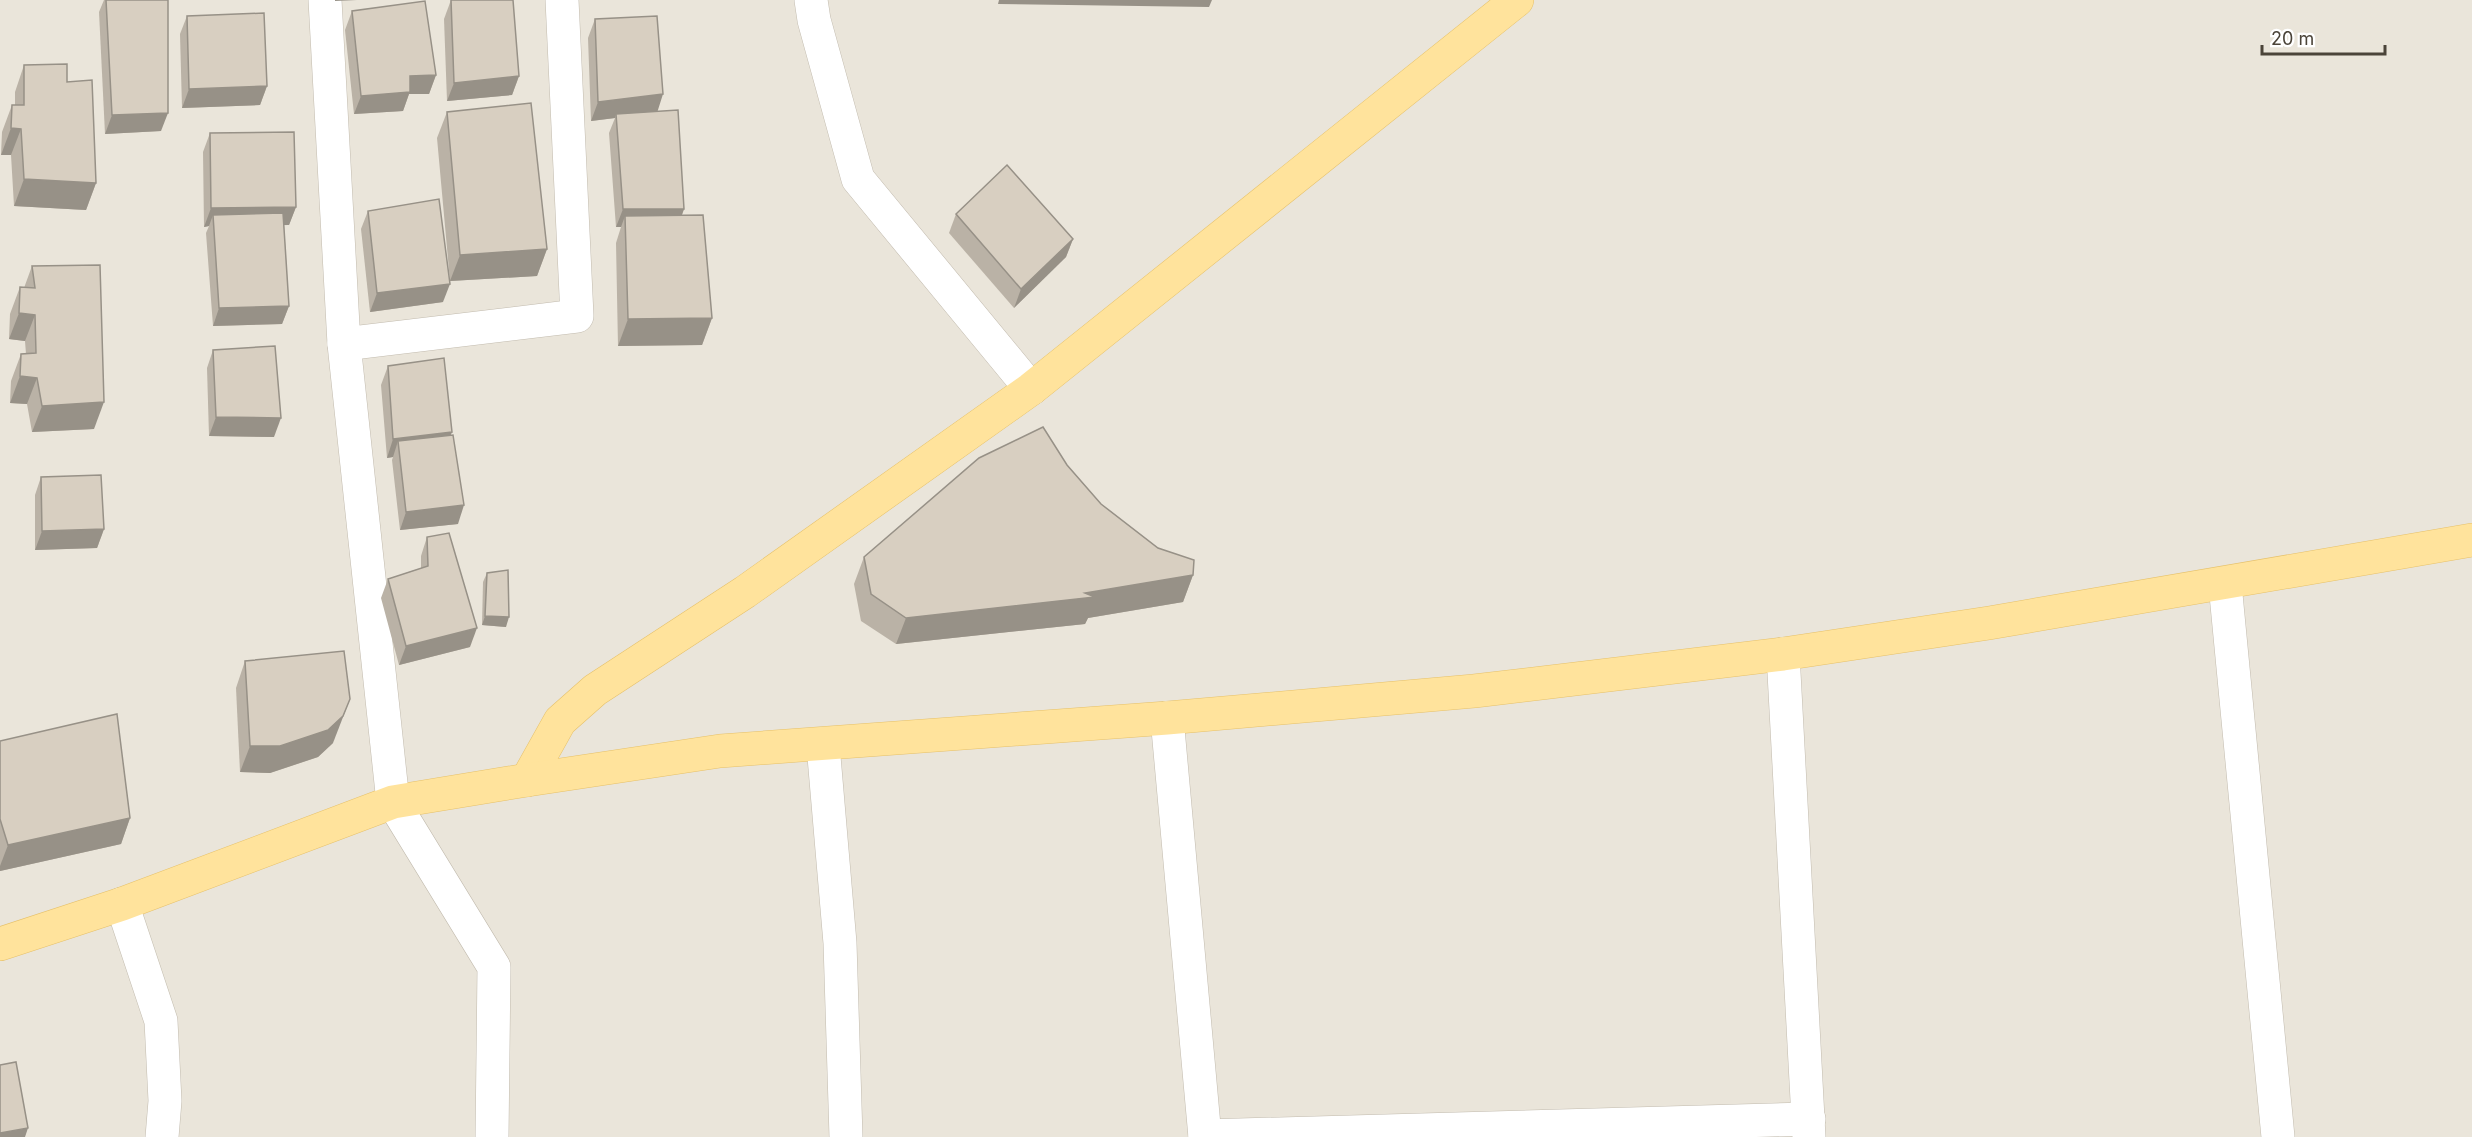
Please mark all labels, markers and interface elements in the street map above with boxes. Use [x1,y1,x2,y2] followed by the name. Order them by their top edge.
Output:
[2262,18,2385,56] scale bar
[2271,28,2314,49] text: 20 m

